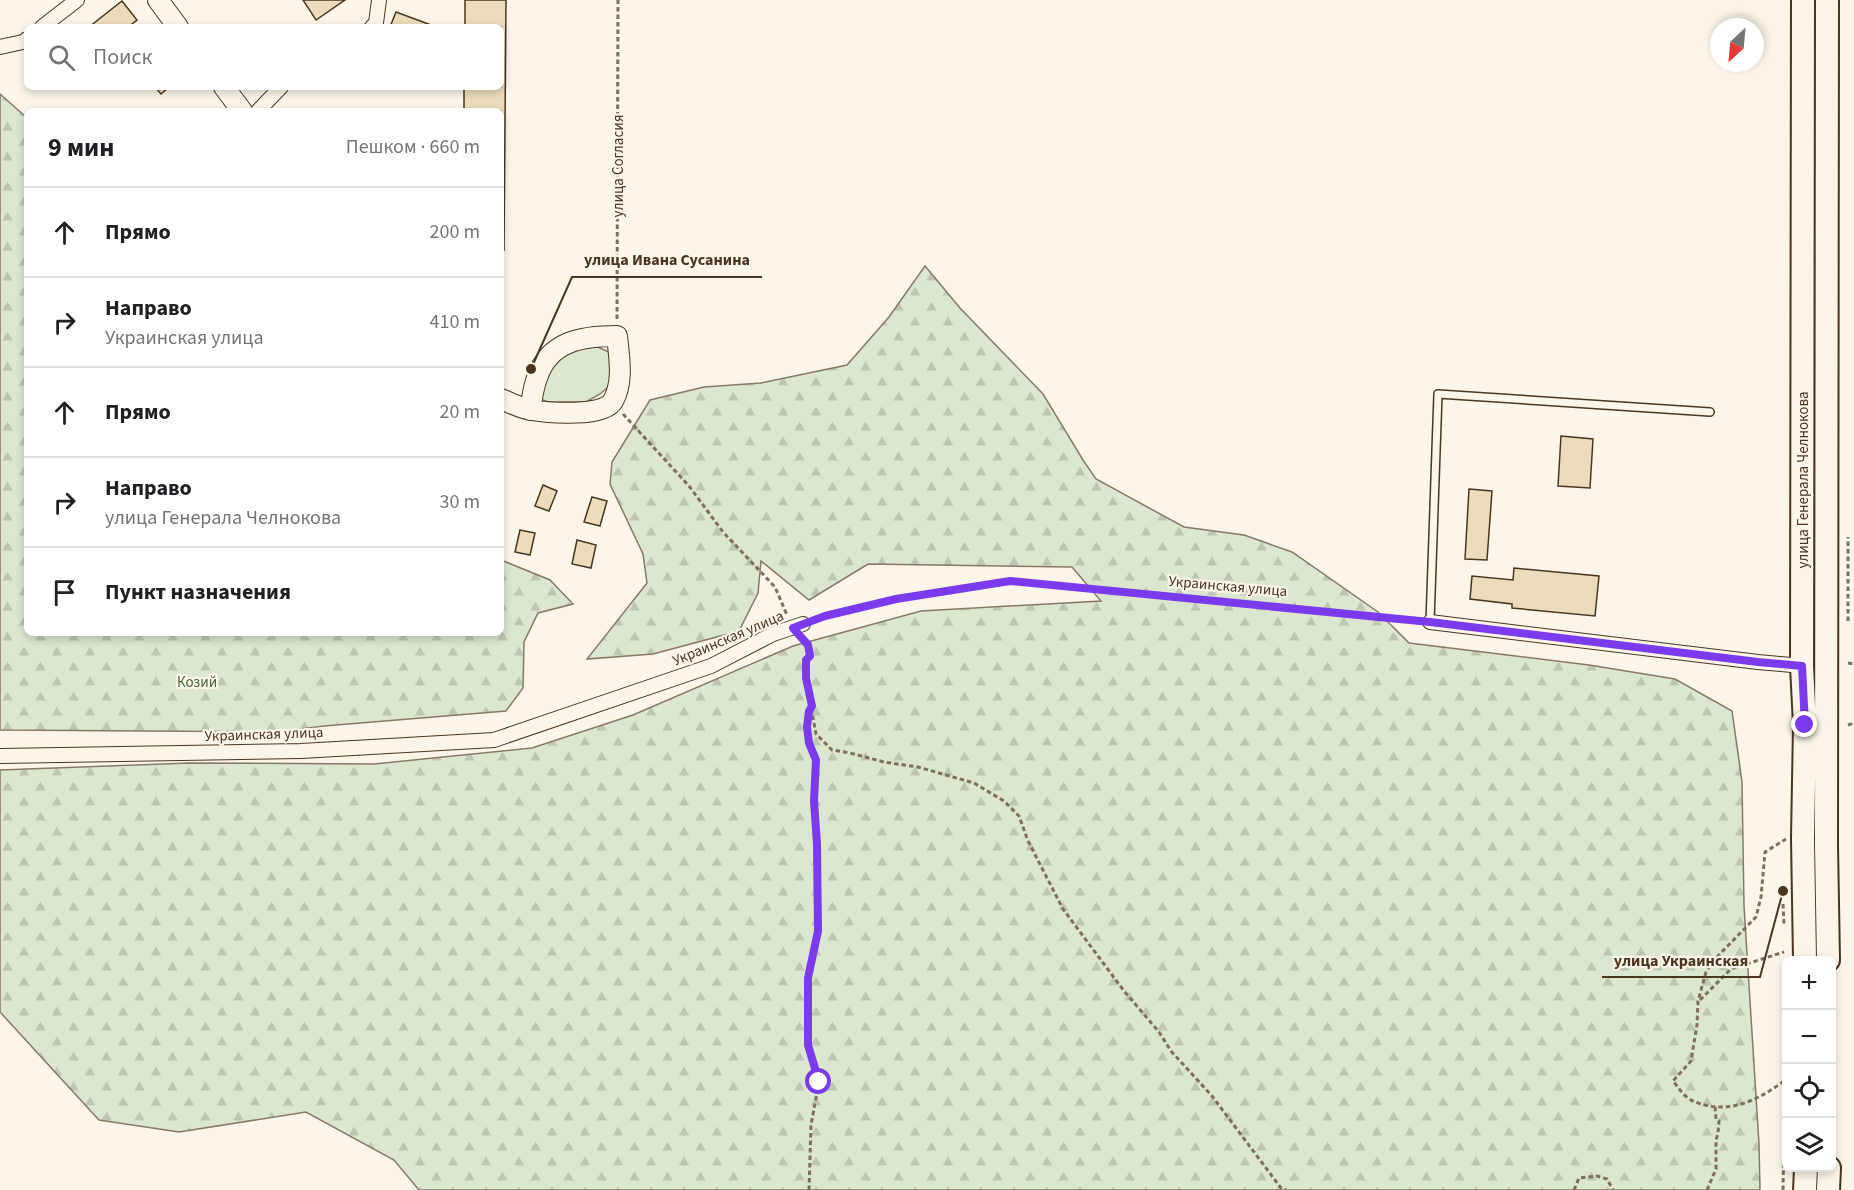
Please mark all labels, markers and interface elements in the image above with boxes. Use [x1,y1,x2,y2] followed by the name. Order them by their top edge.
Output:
[1710,18,1764,72] north arrow
[24,24,504,90] search box
[45,41,78,74] icon: search
[93,41,152,73] text: Поиск
[608,115,629,217] street label: улица Согласия
[48,129,114,166] text: 9 мин
[346,133,480,161] text: Пешком · 660 m
[48,216,81,249] icon: ahead
[105,216,171,248] text: Прямо
[430,218,480,246] text: 200 m
[572,243,762,277] callout: улица Ивана Сусанина
[584,249,750,271] text: улица Ивана Сусанина
[105,292,192,324] text: Направо
[48,306,81,339] icon: right
[430,308,480,336] text: 410 m
[105,324,264,352] text: Украинская улица
[1793,391,1814,569] street label: улица Генерала Челнокова
[48,396,81,429] icon: ahead
[105,396,171,428] text: Прямо
[440,398,480,426] text: 20 m
[105,472,192,504] text: Направо
[48,486,81,519] icon: right
[440,488,480,516] text: 30 m
[105,504,341,532] text: улица Генерала Челнокова
[1168,571,1288,602] street label: Украинская улица
[48,576,81,609] icon: arrive
[105,576,291,608] text: Пункт назначения
[669,606,787,671] street label: Украинская улица
[177,672,217,693] park label: Козий
[1791,711,1817,737] route end
[204,722,324,747] street label: Украинская улица
[1602,943,1760,977] callout: улица Украинская
[1614,950,1748,972] text: улица Украинская
[1782,956,1836,1172] map controls
[1782,956,1836,1010] button: +
[1782,1010,1836,1064] button: −
[1782,1064,1836,1118] button: locate
[805,1068,831,1094] route start
[1782,1118,1836,1172] button: layers

